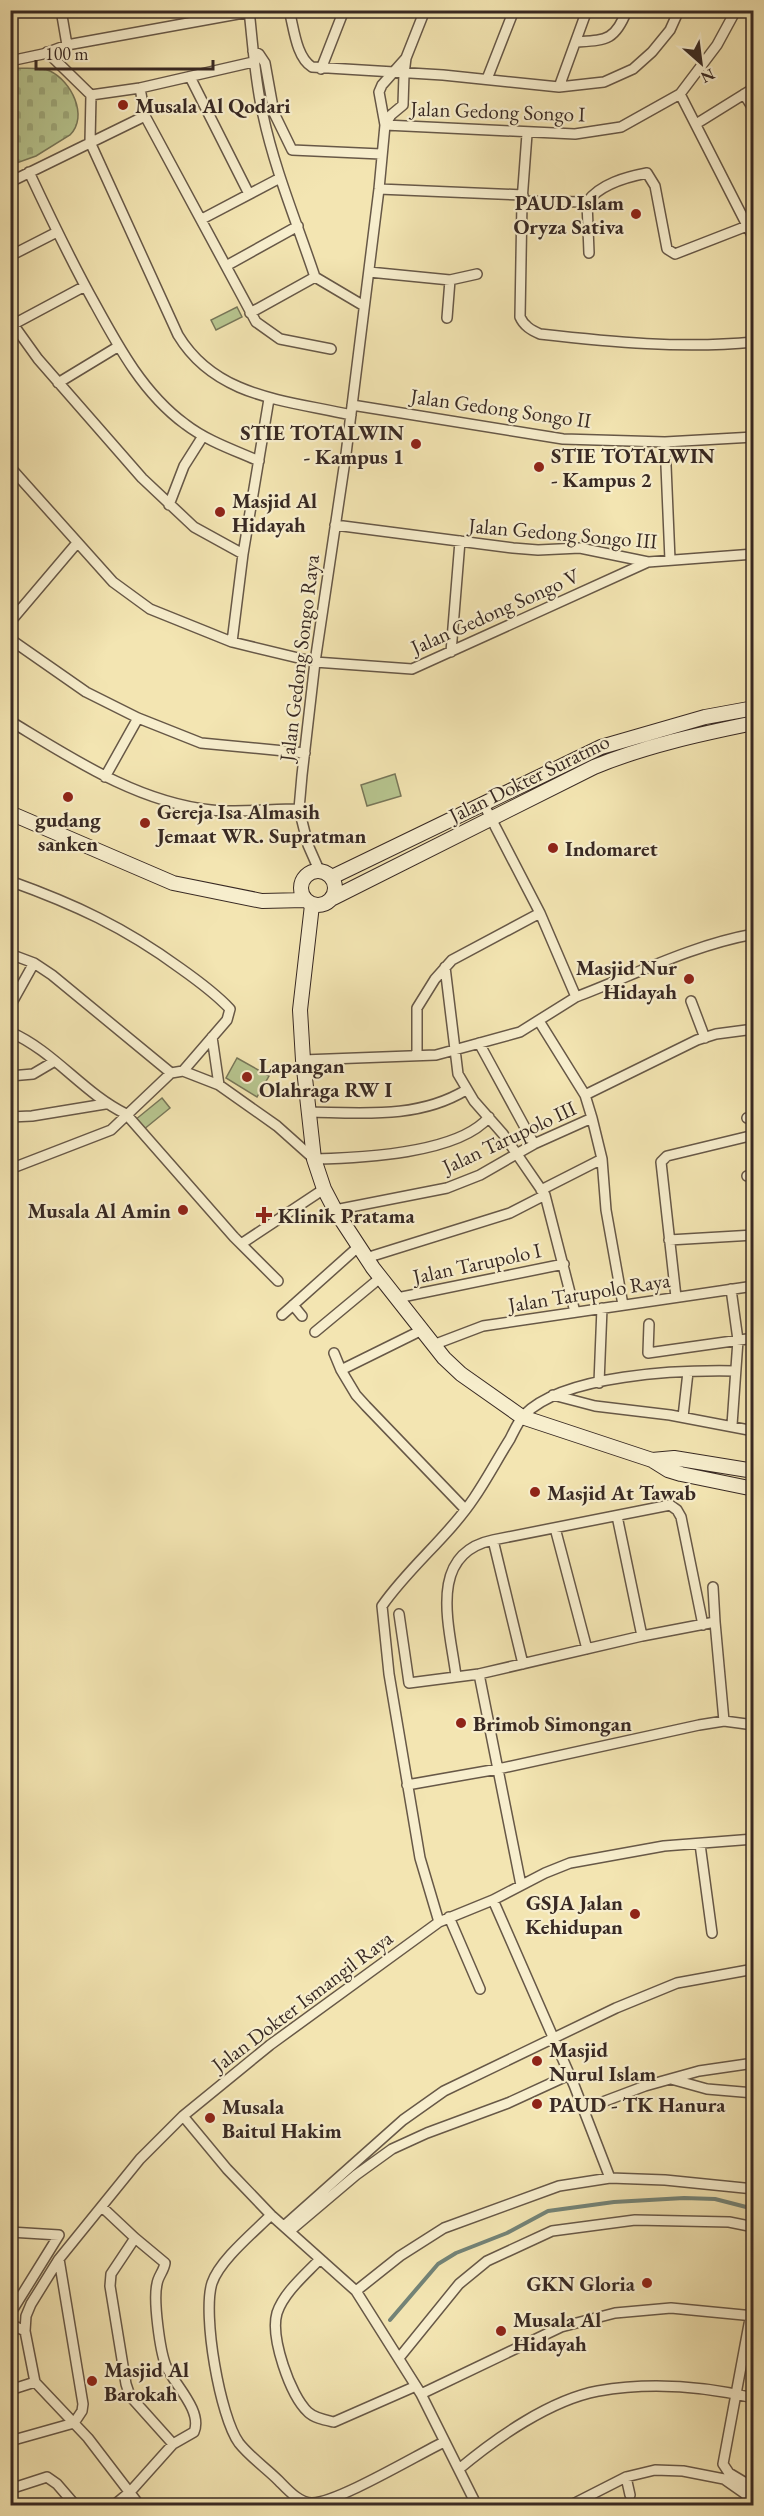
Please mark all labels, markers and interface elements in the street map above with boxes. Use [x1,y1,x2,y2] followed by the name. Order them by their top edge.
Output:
[36,33,213,71] scale bar
[671,33,731,93] north arrow
[45,42,89,65] text: 100 m
[697,63,718,88] text: N
[135,92,291,119] place label: Musala Al Qodari
[408,94,586,128] street label: Jalan Gedong Songo I
[116,98,130,112] marker: Musala Al Qodari
[513,189,625,240] place label: PAUD Islam Oryza Sativa
[629,207,643,221] marker: PAUD Islam Oryza Sativa
[407,382,593,434] street label: Jalan Gedong Songo II
[240,419,404,470] place label: STIE TOTALWIN - Kampus 1
[409,437,423,451] marker: STIE TOTALWIN - Kampus 1
[551,442,715,493] place label: STIE TOTALWIN - Kampus 2
[532,460,546,474] marker: STIE TOTALWIN - Kampus 2
[232,487,317,538] place label: Masjid Al Hidayah
[213,505,227,519] marker: Masjid Al Hidayah
[466,511,658,555] street label: Jalan Gedong Songo III
[273,552,325,765] street label: Jalan Gedong Songo Raya
[405,561,584,661] street label: Jalan Gedong Songo V
[442,727,614,829] street label: Jalan Dokter Suratmo
[61,790,75,804] marker: gudang sanken
[155,798,366,849] place label: Gereja Isa Almasih Jemaat WR. Supratman
[35,806,101,857] place label: gudang sanken
[138,816,152,830] marker: Gereja Isa Almasih Jemaat WR. Supratman
[565,835,658,862] place label: Indomaret
[546,841,560,855] marker: Indomaret
[576,954,677,1005] place label: Masjid Nur Hidayah
[682,972,696,986] marker: Masjid Nur Hidayah
[259,1052,392,1103] place label: Lapangan Olahraga RW I
[240,1070,254,1084] marker: Lapangan Olahraga RW I
[436,1094,580,1181] street label: Jalan Tarupolo III
[28,1197,171,1224] place label: Musala Al Amin
[278,1202,415,1229] place label: Klinik Pratama
[176,1203,190,1217] marker: Musala Al Amin
[255,1206,273,1224] marker: Klinik Pratama
[409,1236,544,1290] street label: Jalan Tarupolo I
[504,1266,672,1318] street label: Jalan Tarupolo Raya
[547,1479,696,1506] place label: Masjid At Tawab
[528,1485,542,1499] marker: Masjid At Tawab
[473,1710,632,1737] place label: Brimob Simongan
[454,1716,468,1730] marker: Brimob Simongan
[525,1889,623,1940] place label: GSJA Jalan Kehidupan
[628,1907,642,1921] marker: GSJA Jalan Kehidupan
[205,1924,398,2079] street label: Jalan Dokter Ismangil Raya
[549,2036,656,2087] place label: Masjid Nurul Islam
[530,2054,544,2068] marker: Masjid Nurul Islam
[549,2091,726,2118] place label: PAUD - TK Hanura
[222,2093,342,2144] place label: Musala Baitul Hakim
[530,2097,544,2111] marker: PAUD - TK Hanura
[203,2111,217,2125] marker: Musala Baitul Hakim
[527,2270,636,2297] place label: GKN Gloria
[640,2276,654,2290] marker: GKN Gloria
[513,2306,601,2357] place label: Musala Al Hidayah
[494,2324,508,2338] marker: Musala Al Hidayah
[104,2356,189,2407] place label: Masjid Al Barokah
[85,2374,99,2388] marker: Masjid Al Barokah

